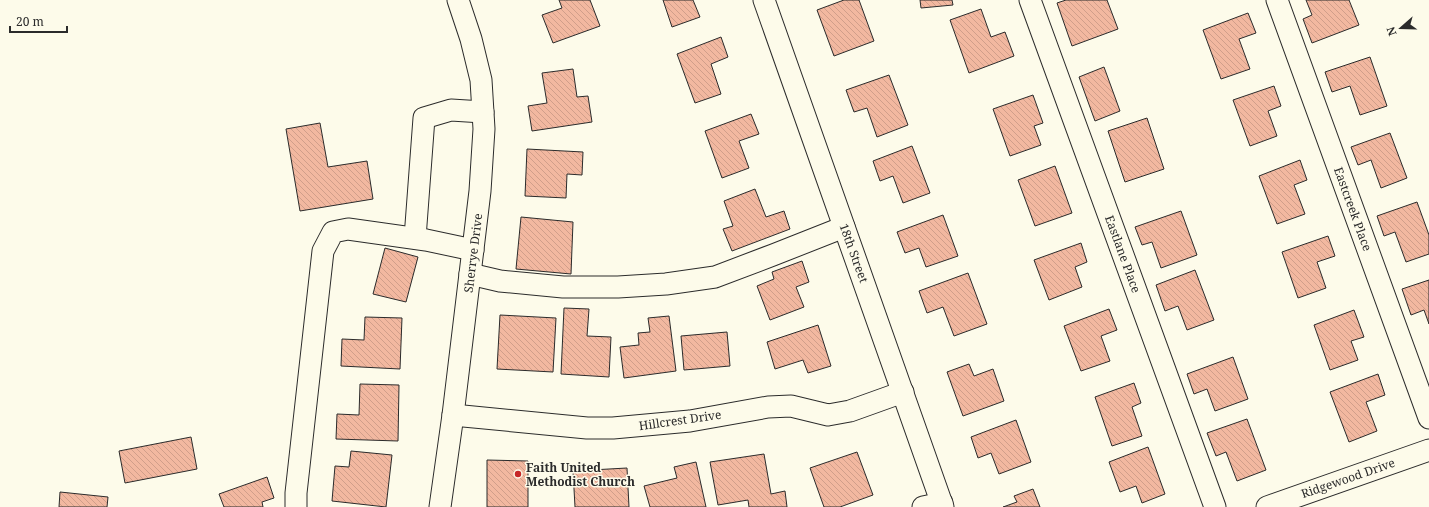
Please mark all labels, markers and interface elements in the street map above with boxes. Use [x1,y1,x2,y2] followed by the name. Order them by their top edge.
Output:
[10,8,67,34] scale bar
[1381,8,1421,48] north arrow
[16,13,44,30] text: 20 m
[1382,25,1400,38] text: N
[1330,165,1376,253] street label: Eastcreek Place
[460,212,486,294] street label: Sherrye Drive
[1101,213,1145,295] street label: Eastlane Place
[835,221,873,285] street label: 18th Street
[638,406,722,434] street label: Hillcrest Drive
[1299,454,1397,502] street label: Ridgewood Drive
[526,459,635,490] place label: Faith United Methodist Church
[513,469,523,479] marker: Faith United Methodist Church

